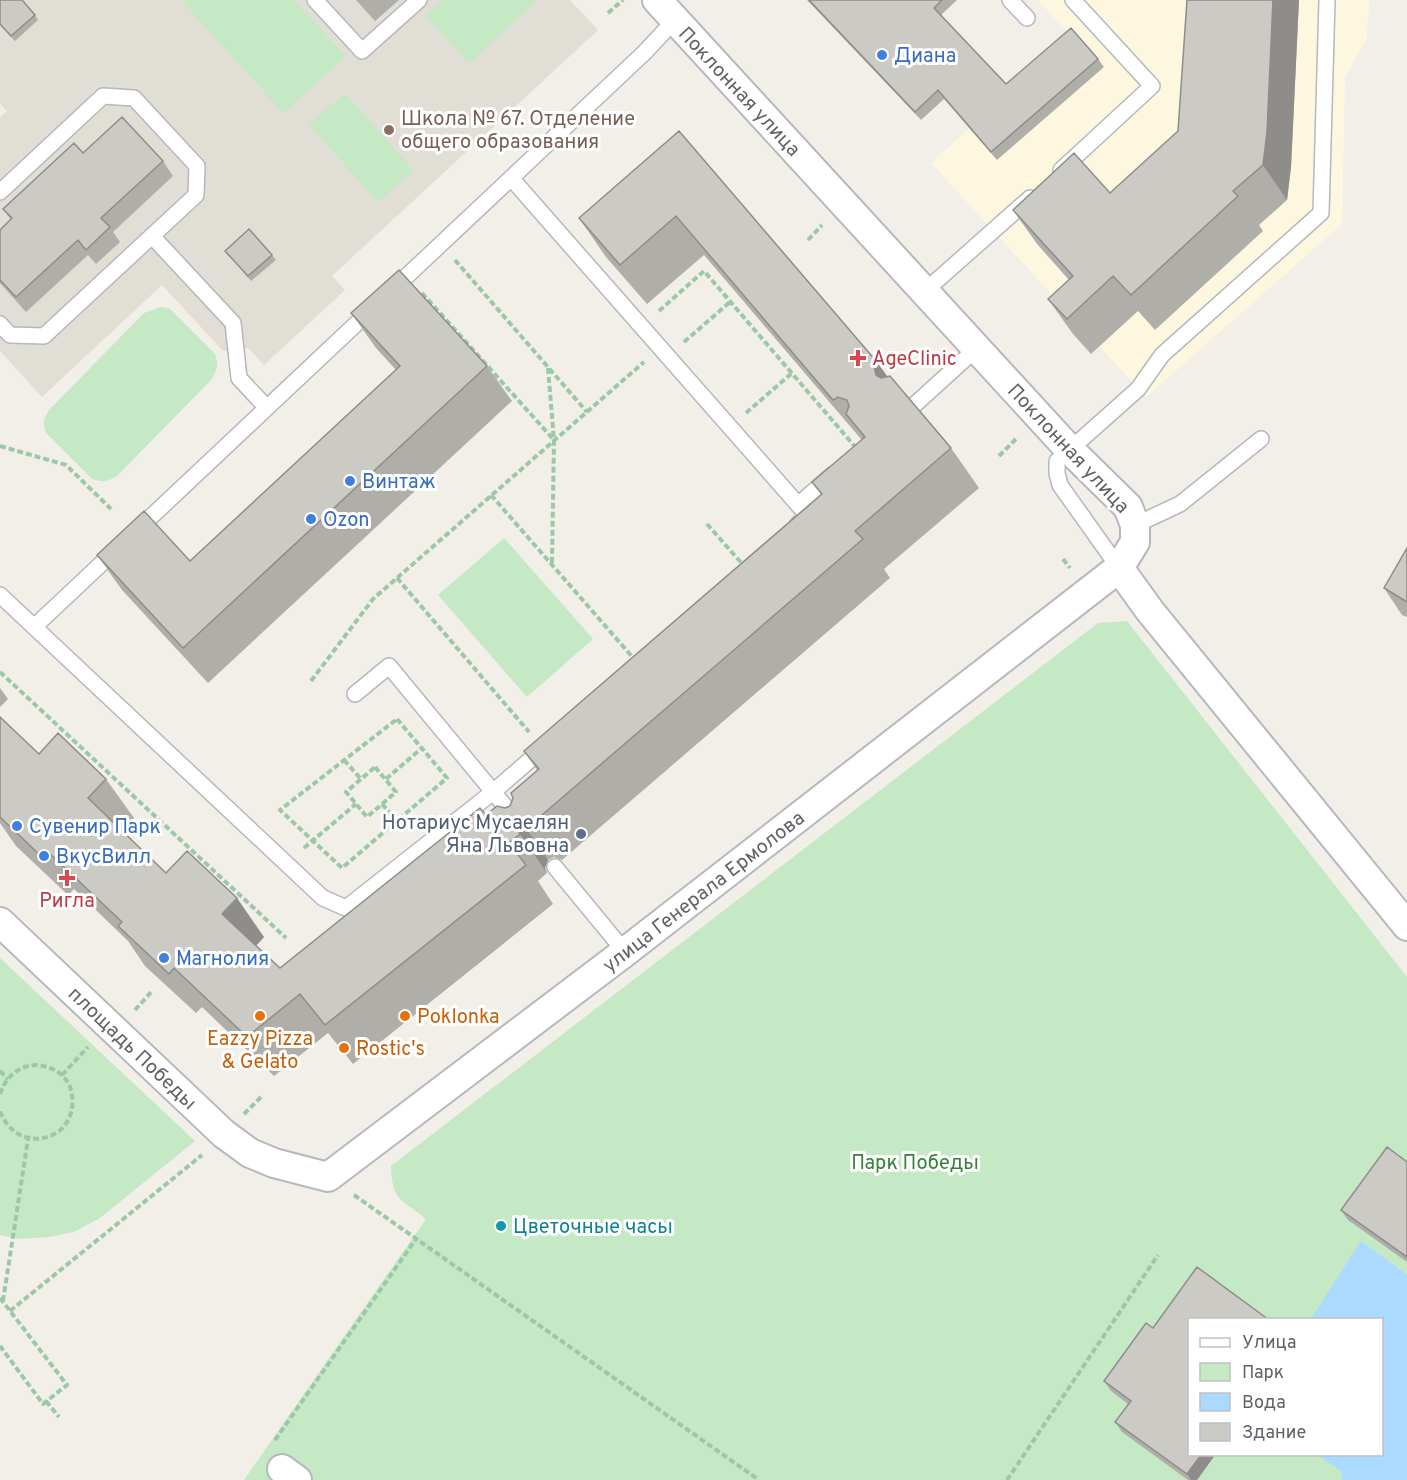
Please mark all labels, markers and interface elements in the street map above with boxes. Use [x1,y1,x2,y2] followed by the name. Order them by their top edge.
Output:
[672,22,805,163] street label: Поклонная улица
[894,44,956,70] place label: Диана
[875,48,889,62] marker: Диана
[401,107,635,156] place label: Школа № 67. Отделение общего образования
[382,123,396,137] marker: Школа № 67. Отделение общего образования
[872,347,957,373] place label: AgeClinic
[849,349,867,367] marker: AgeClinic
[1001,379,1134,520] street label: Поклонная улица
[362,470,436,496] place label: Винтаж
[343,474,357,488] marker: Винтаж
[323,508,369,534] place label: Ozon
[304,512,318,526] marker: Ozon
[598,806,811,979] street label: улица Генерала Ермолова
[382,811,569,860] place label: Нотариус Мусаелян Яна Львовна
[29,815,161,841] place label: Сувенир Парк
[10,819,24,833] marker: Сувенир Парк
[574,827,588,841] marker: Нотариус Мусаелян Яна Львовна
[56,845,151,871] place label: ВкусВилл
[37,849,51,863] marker: ВкусВилл
[60,871,74,885] marker: Ригла
[39,889,95,915] place label: Ригла
[176,947,269,973] place label: Магнолия
[157,951,171,965] marker: Магнолия
[62,982,202,1116] street label: площадь Победы
[417,1005,500,1031] place label: Poklonka
[253,1009,267,1023] marker: Eazzy Pizza & Gelato
[398,1009,412,1023] marker: Poklonka
[207,1027,313,1076] place label: Eazzy Pizza & Gelato
[356,1037,425,1063] place label: Rostic's
[337,1041,351,1055] marker: Rostic's
[851,1151,979,1177] park label: Парк Победы
[513,1215,673,1241] place label: Цветочные часы
[494,1219,508,1233] marker: Цветочные часы
[1188,1318,1383,1456] legend
[1242,1332,1296,1355] text: Улица
[1242,1362,1284,1385] text: Парк
[1242,1392,1286,1415] text: Вода
[1242,1422,1306,1445] text: Здание

